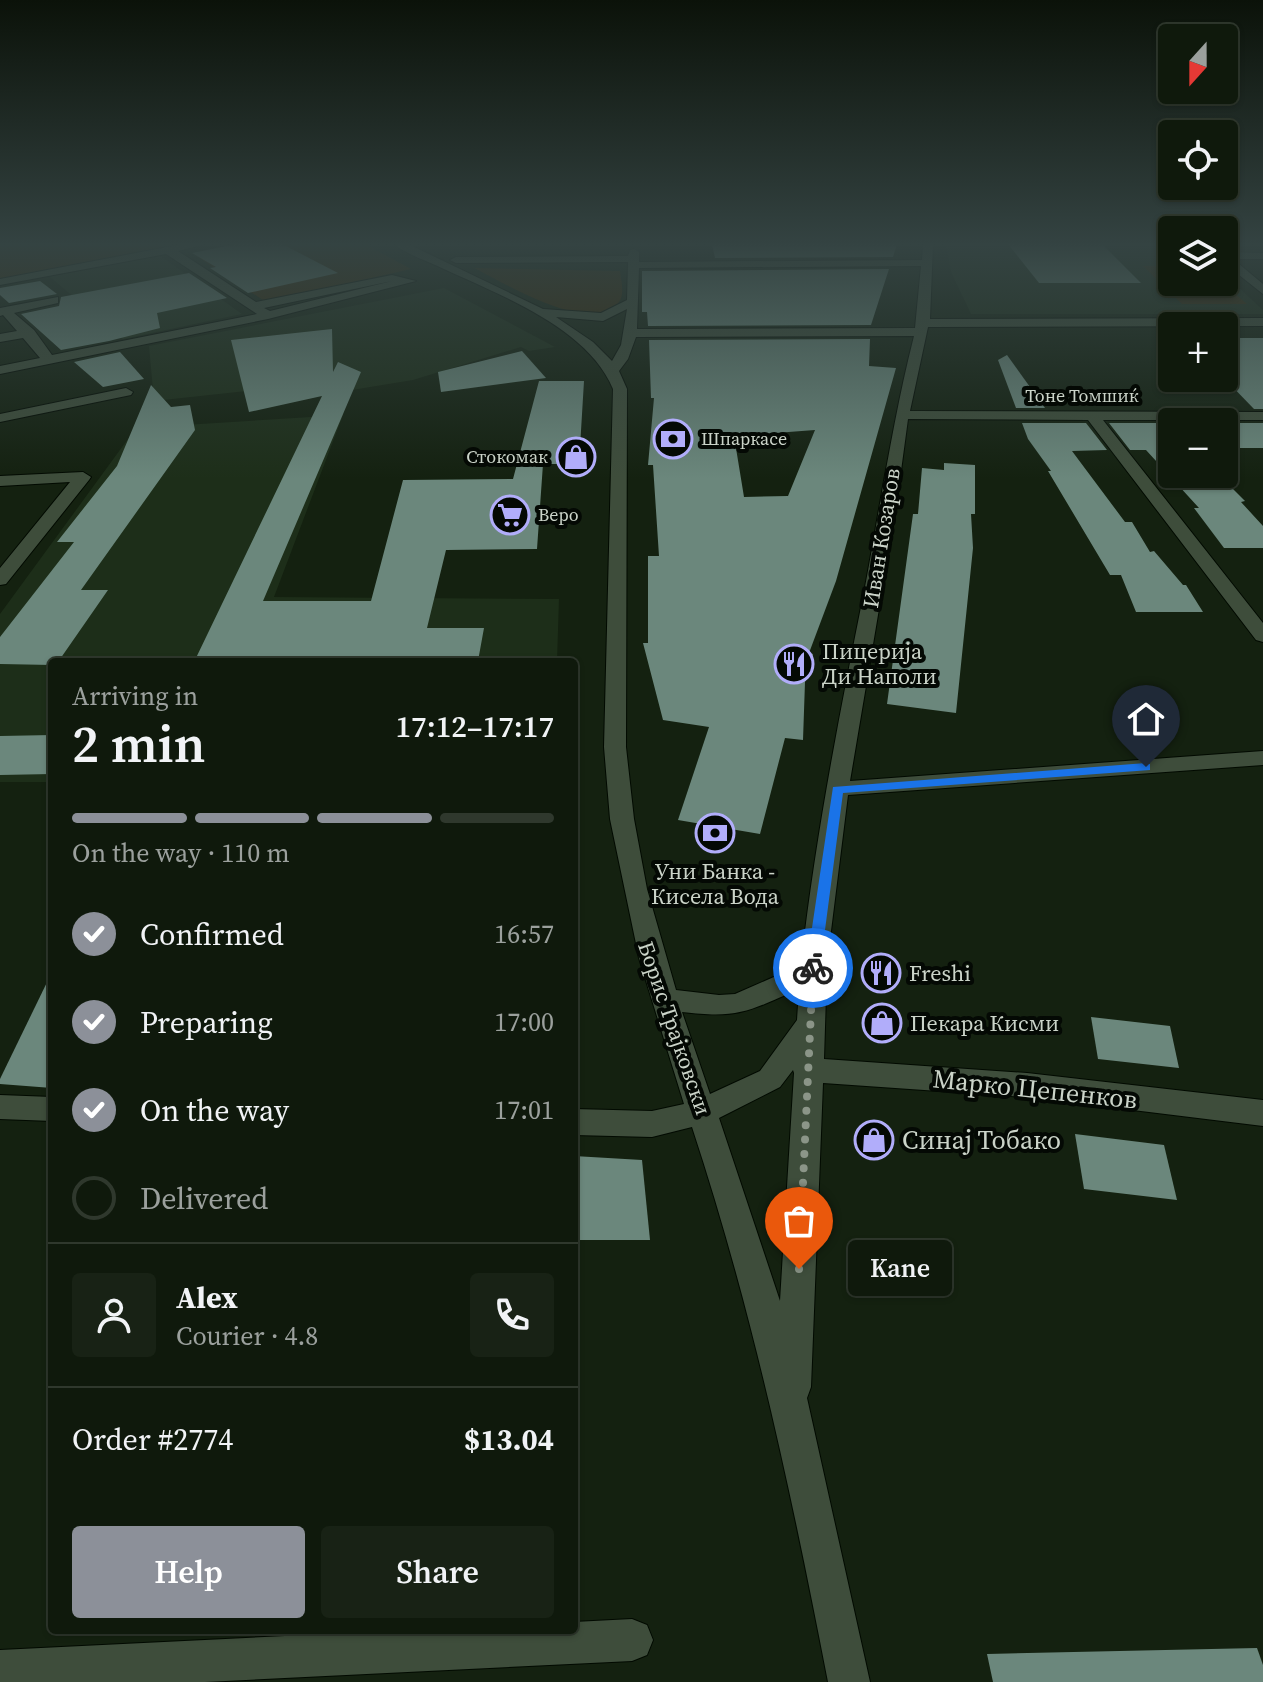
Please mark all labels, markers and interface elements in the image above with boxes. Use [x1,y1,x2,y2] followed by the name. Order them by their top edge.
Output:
[1158,24,1238,104] north arrow
[1158,24,1238,488] map controls
[1158,120,1238,200] button: locate
[1158,216,1238,296] button: layers
[1158,312,1238,392] button: +
[1025,383,1139,408] street label: Тоне Томшиќ
[1158,408,1238,488] button: −
[652,418,694,460] bank icon: Шпаркасе
[701,426,787,451] place label: Шпаркасе
[555,436,597,478] shop icon: Стокомак
[466,444,548,469] place label: Стокомак
[855,466,907,610] street label: Иван Козаров
[489,494,531,536] supermarket icon: Веро
[538,502,579,527] place label: Веро
[822,636,937,691] place label: Пицерија Ди Наполи
[773,643,815,685] restaurant icon: Пицерија Ди Наполи
[72,678,198,714] text: Arriving in
[1112,685,1180,767] pin
[1124,697,1168,741] icon: home
[395,706,554,747] text: 17:12–17:17
[72,708,205,779] text: 2 min
[694,812,736,854] bank icon: Уни Банка - Кисела Вода
[72,835,290,871] text: On the way · 110 m
[651,856,780,911] place label: Уни Банка - Кисела Вода
[72,912,116,956] icon: check
[140,914,284,955] text: Confirmed
[494,916,554,952] text: 16:57
[773,928,853,1008] courier
[631,937,719,1119] street label: Борис Трајковски
[791,946,835,990] icon: bike
[860,952,902,994] restaurant icon: Freshi
[909,958,971,988] place label: Freshi
[72,1000,116,1044] icon: check
[140,1002,273,1043] text: Preparing
[861,1002,903,1044] shop icon: Пекара Кисми
[494,1004,554,1040] text: 17:00
[910,1008,1059,1038] place label: Пекара Кисми
[931,1060,1139,1118] street label: Марко Цепенков
[72,1088,116,1132] icon: check
[140,1090,289,1131] text: On the way
[494,1092,554,1128] text: 17:01
[853,1119,895,1161] shop icon: Синај Тобако
[902,1122,1061,1158] place label: Синај Тобако
[140,1178,268,1219] text: Delivered
[765,1187,833,1269] pin
[777,1199,821,1243] icon: bag
[847,1241,951,1297] callout: Kane
[870,1250,930,1286] text: Kane
[72,1273,156,1357] button: person
[470,1273,554,1357] button: phone
[176,1277,238,1318] text: Alex
[176,1318,318,1354] text: Courier · 4.8
[72,1419,233,1460] text: Order #2774
[464,1419,554,1460] text: $13.04
[72,1526,305,1618] button: Help
[321,1526,554,1618] button: Share

